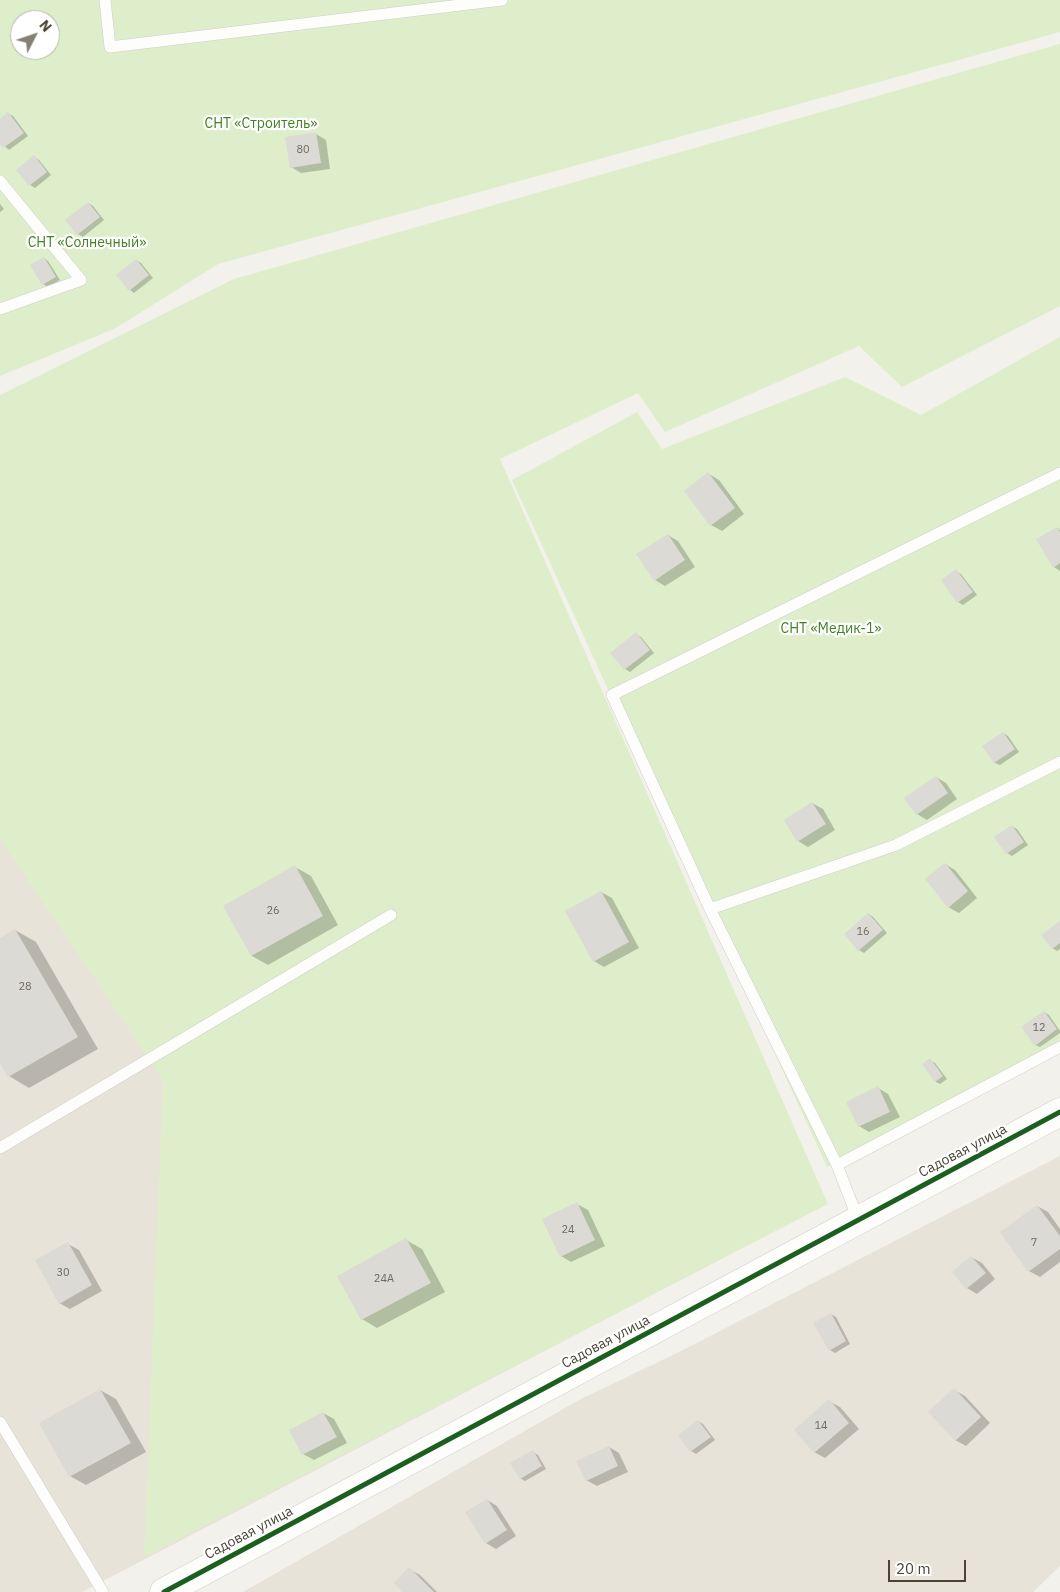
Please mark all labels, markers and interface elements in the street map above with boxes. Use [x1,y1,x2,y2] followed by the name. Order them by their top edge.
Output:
[10,10,60,60] north arrow
[35,16,56,36] text: N
[204,116,318,132] park label: СНТ «Строитель»
[296,143,310,157] house number: 80
[28,235,146,251] park label: СНТ «Солнечный»
[781,621,881,637] park label: СНТ «Медик-1»
[266,904,280,918] house number: 26
[856,925,870,939] house number: 16
[18,980,32,994] house number: 28
[1032,1021,1046,1035] house number: 12
[916,1121,1010,1181] street label: Садовая улица
[561,1223,575,1237] house number: 24
[1031,1236,1037,1250] house number: 7
[56,1266,70,1280] house number: 30
[374,1272,394,1286] house number: 24А
[559,1312,653,1372] street label: Садовая улица
[814,1419,828,1433] house number: 14
[202,1503,296,1563] street label: Садовая улица
[890,1550,968,1582] scale bar
[896,1559,931,1578] text: 20 m

